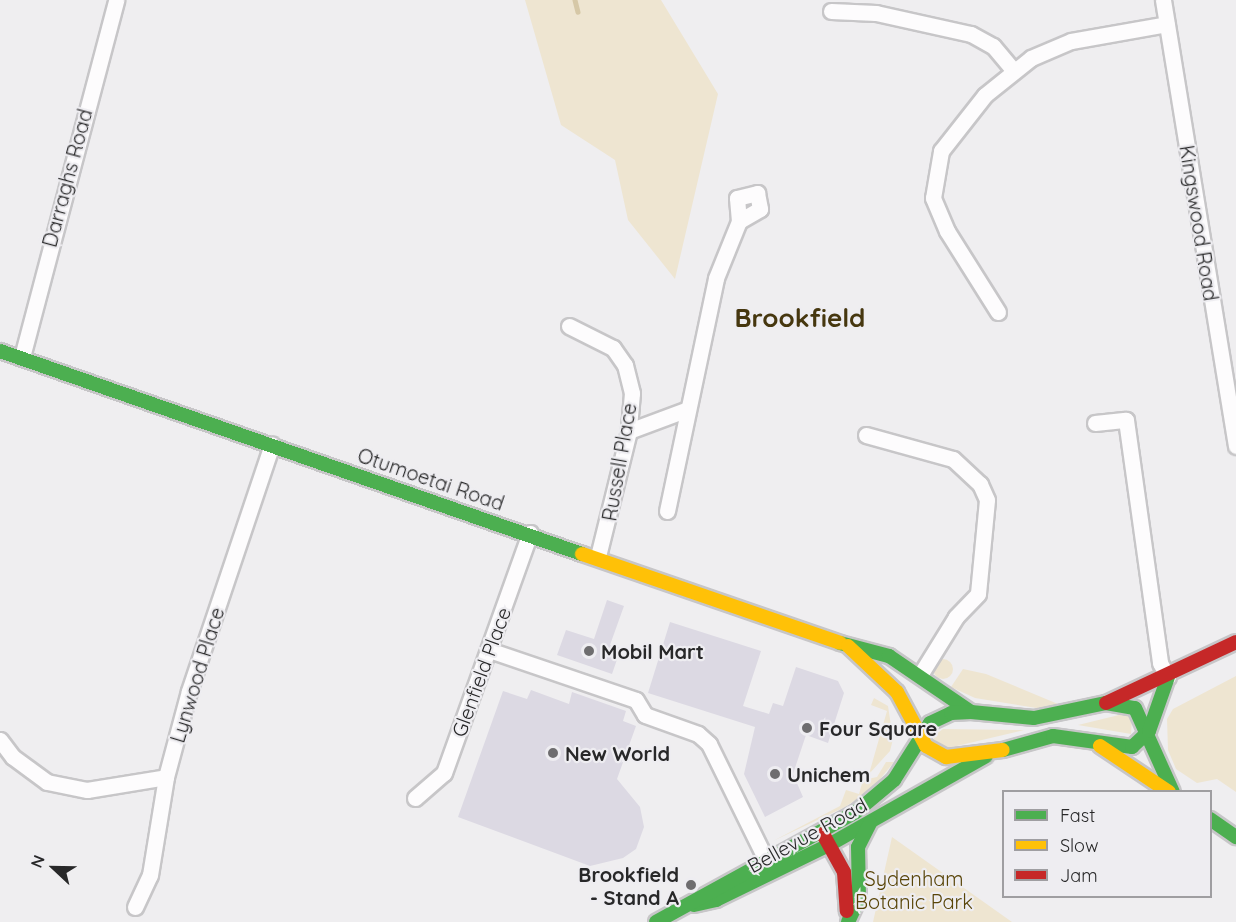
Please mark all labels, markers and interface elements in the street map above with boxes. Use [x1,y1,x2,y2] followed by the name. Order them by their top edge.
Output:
[37,106,97,250] street label: Darraghs Road
[1175,143,1223,303] street label: Kingswood Road
[735,302,865,334] district label: Brookfield
[597,401,641,523] street label: Russell Place
[355,443,507,515] street label: Otumoetai Road
[165,604,229,746] street label: Lynwood Place
[446,604,516,740] street label: Glenfield Place
[601,639,704,663] place label: Mobil Mart
[582,644,596,658] marker: Mobil Mart
[819,716,937,740] place label: Four Square
[800,721,814,735] marker: Four Square
[565,741,670,765] place label: New World
[546,746,560,760] marker: New World
[787,762,870,786] place label: Unichem
[768,767,782,781] marker: Unichem
[1002,790,1212,898] legend
[743,792,871,878] street label: Bellevue Road
[1060,804,1095,827] text: Fast
[1060,834,1098,857] text: Slow
[24,838,84,898] north arrow
[26,852,49,870] text: N
[578,862,679,909] place label: Brookfield - Stand A
[1060,864,1098,887] text: Jam
[855,867,973,914] park label: Sydenham Botanic Park
[684,878,698,892] marker: Brookfield - Stand A

